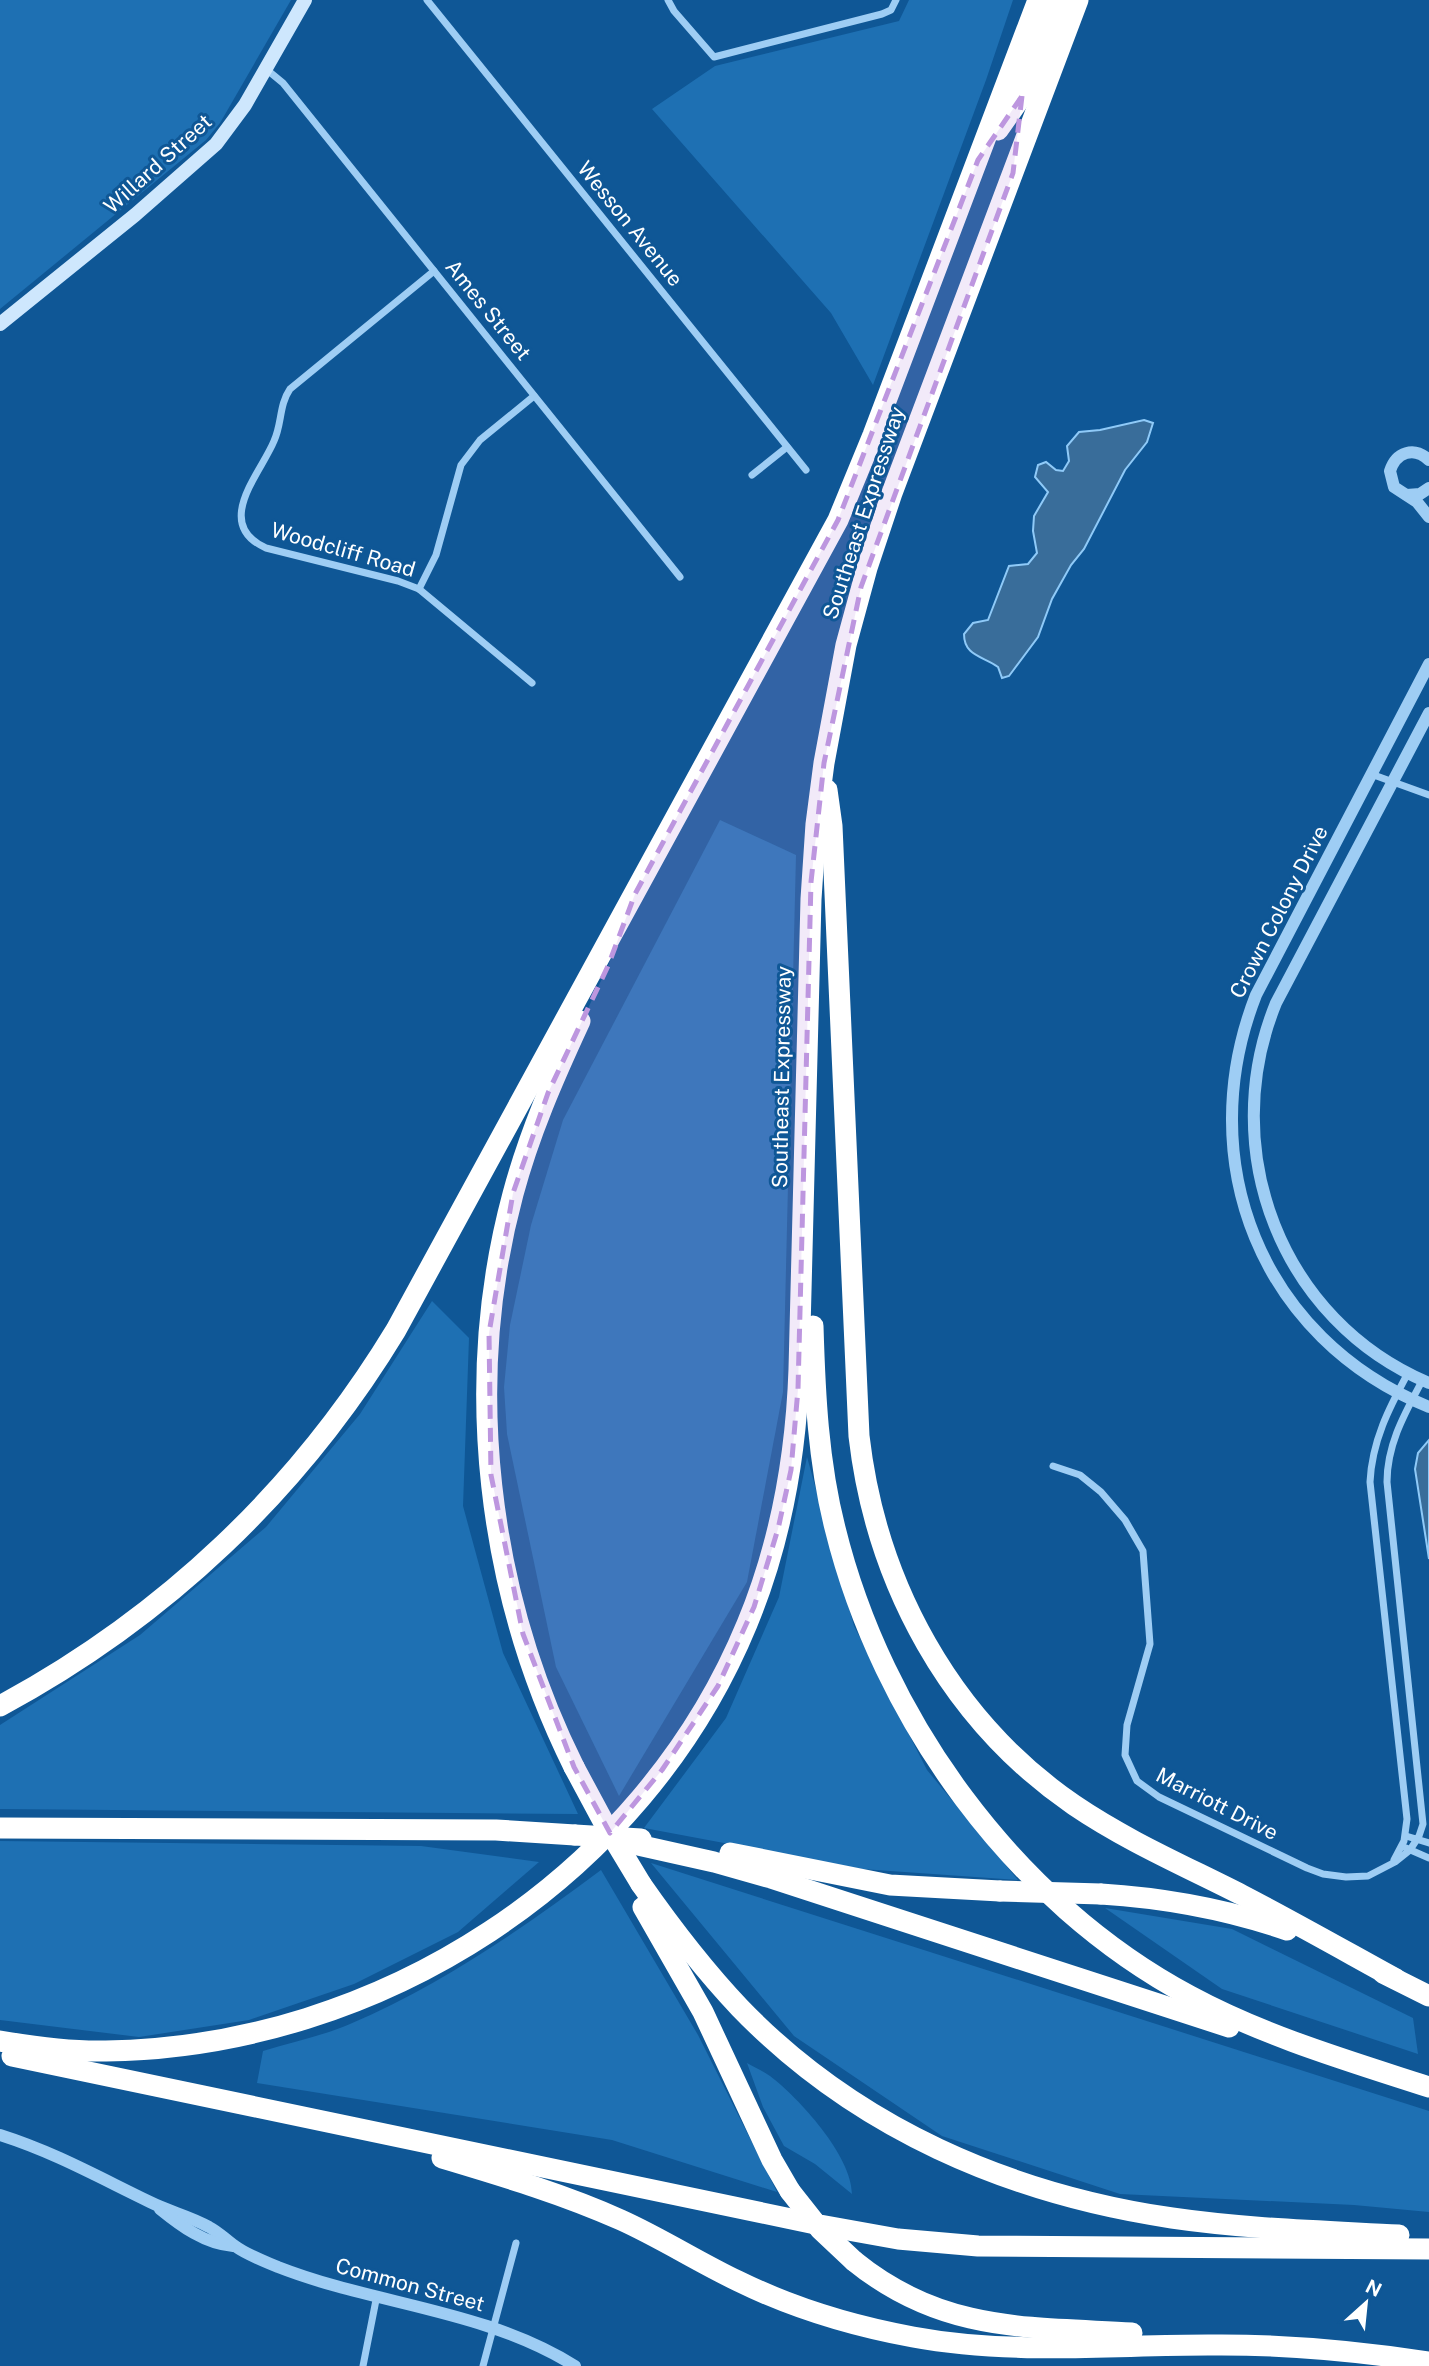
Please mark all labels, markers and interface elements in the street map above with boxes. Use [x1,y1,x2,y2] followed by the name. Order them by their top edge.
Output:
[99,109,217,219] street label: Willard Street
[572,156,688,291] street label: Wesson Avenue
[440,254,536,365] street label: Ames Street
[817,403,910,622] street label: Southeast Expressway
[268,517,418,582] street label: Woodcliff Road
[1224,821,1333,1002] street label: Crown Colony Drive
[767,966,796,1188] street label: Southeast Expressway
[1152,1762,1283,1845] street label: Marriott Drive
[333,2253,487,2316] street label: Common Street
[1331,2268,1401,2338] north arrow
[1362,2275,1385,2301] text: N

